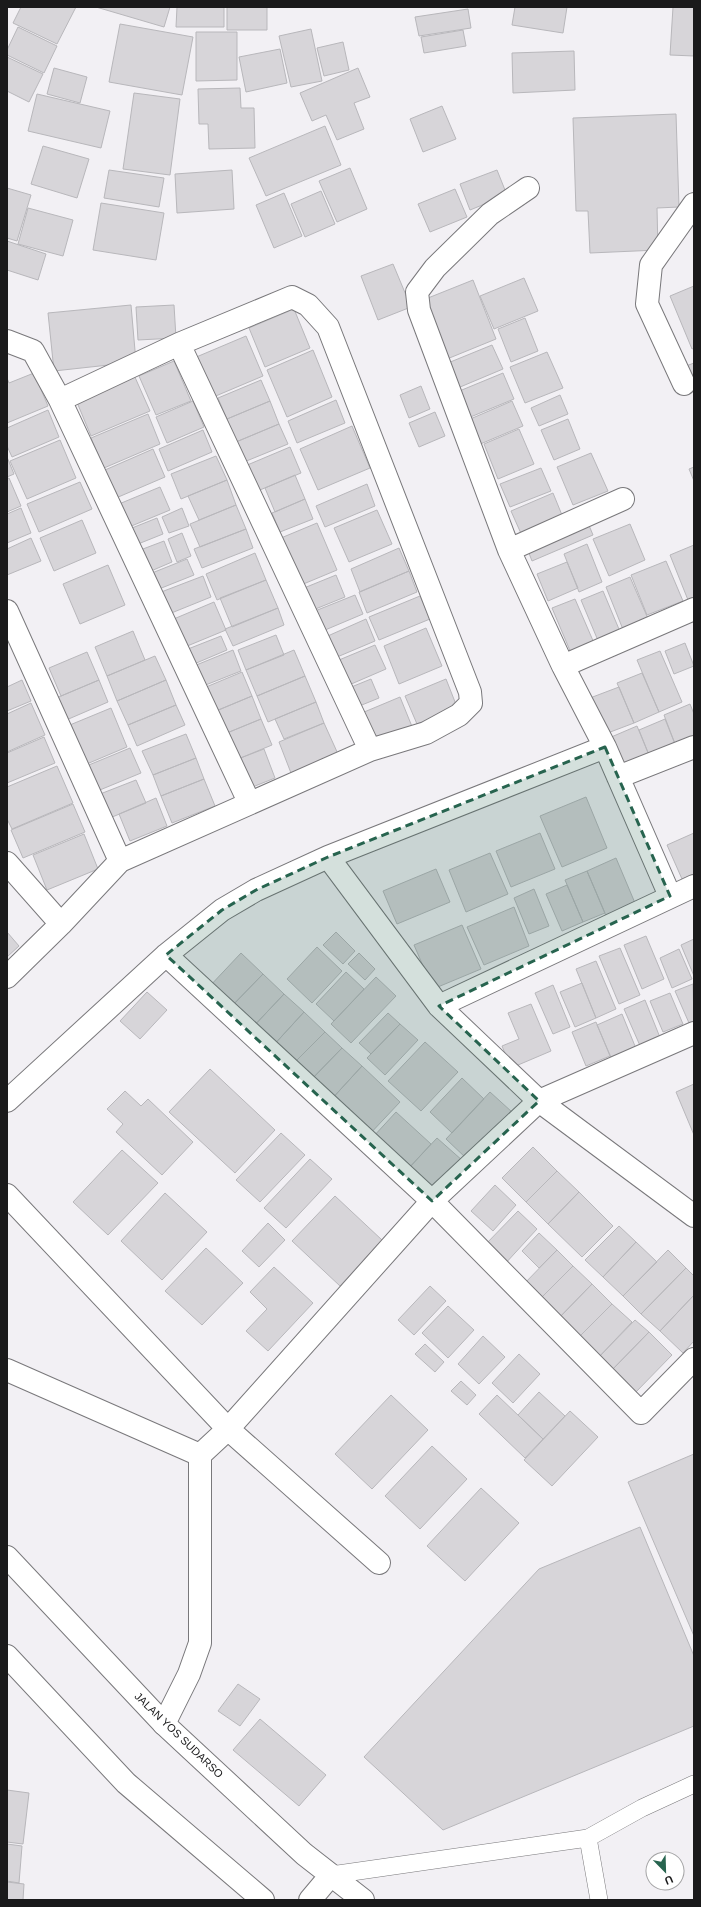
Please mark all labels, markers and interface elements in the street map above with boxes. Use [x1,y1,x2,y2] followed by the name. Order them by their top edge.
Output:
[132,1690,226,1781] street label: JALAN YOS SUDARSO
[645,1851,685,1891] north arrow
[663,1873,675,1887] text: U

